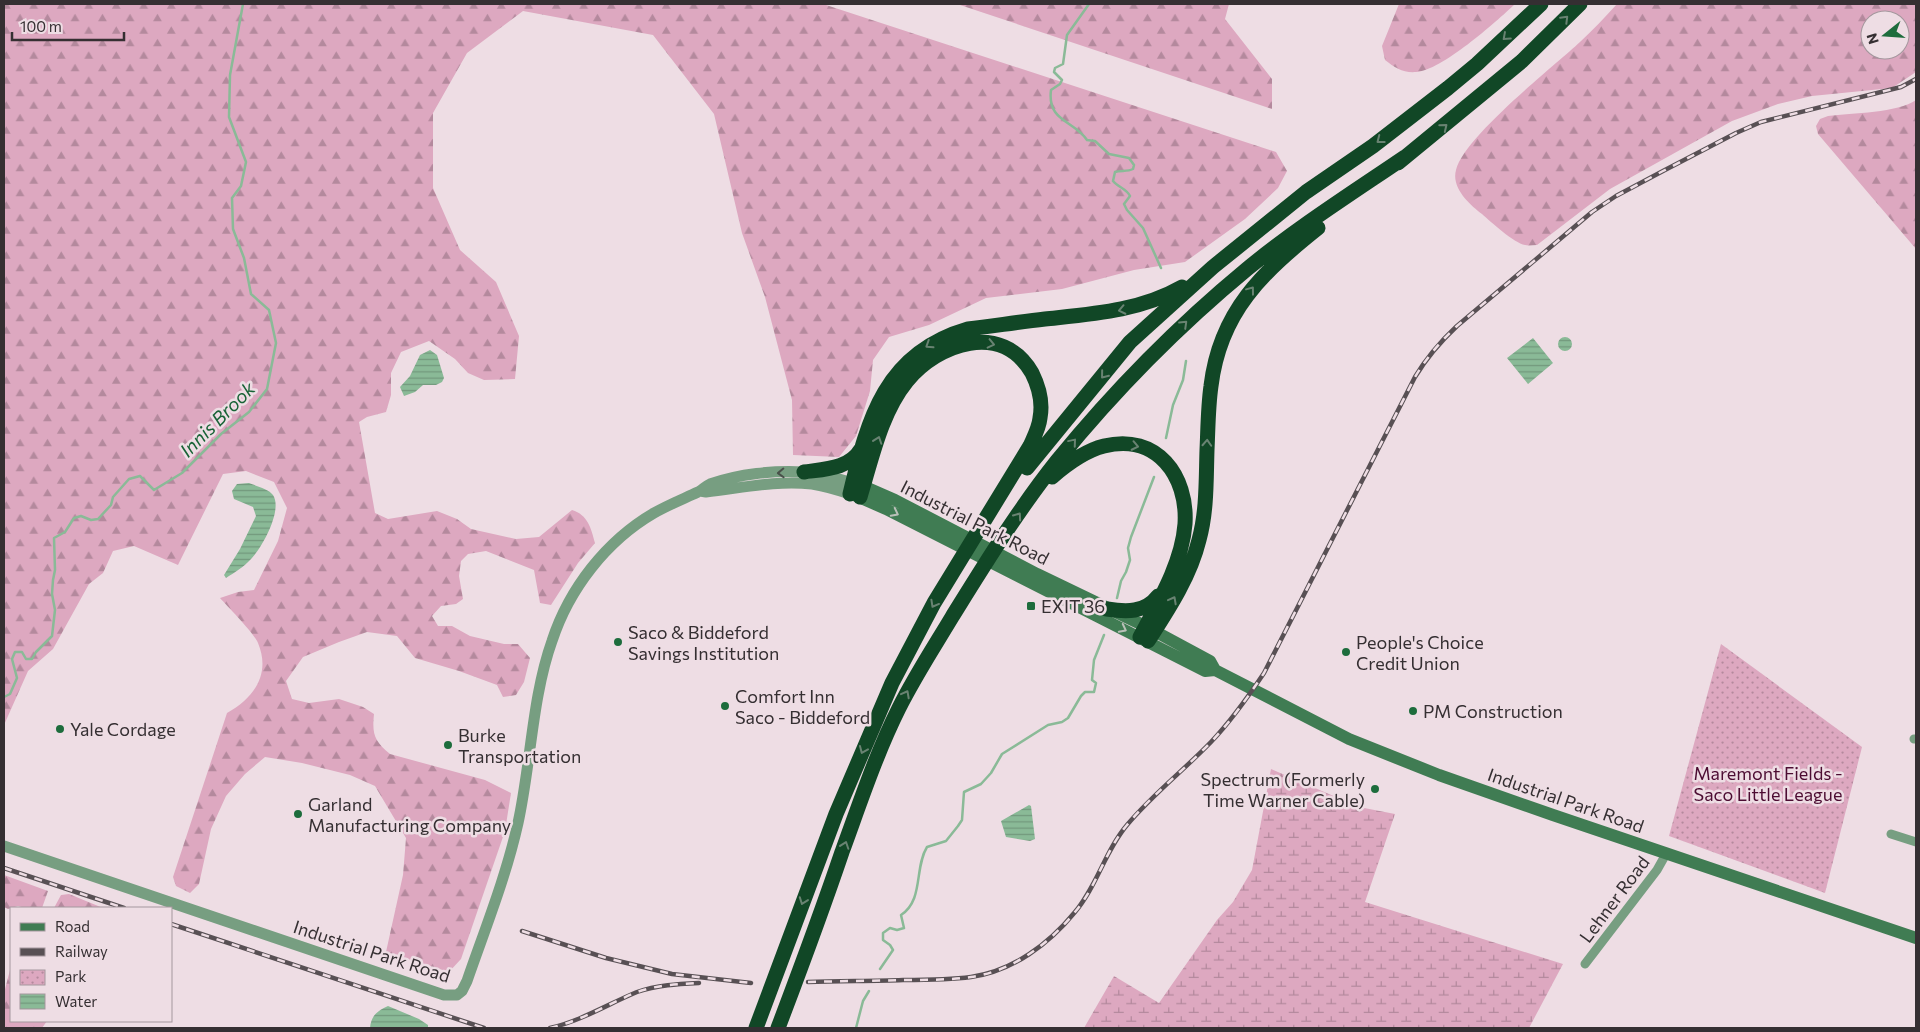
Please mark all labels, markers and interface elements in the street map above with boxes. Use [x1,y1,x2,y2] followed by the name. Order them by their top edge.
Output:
[12,10,125,42] scale bar
[1860,10,1910,60] north arrow
[1559,16,1568,25] one-way arrow
[20,17,62,35] text: 100 m
[1862,31,1882,46] text: N
[1503,32,1512,41] one-way arrow
[1438,123,1447,132] one-way arrow
[1376,134,1386,143] one-way arrow
[1245,287,1253,296] one-way arrow
[1118,304,1126,314] one-way arrow
[1178,321,1187,330] one-way arrow
[987,338,996,349] one-way arrow
[926,339,935,349] one-way arrow
[1101,369,1109,378] one-way arrow
[175,376,260,461] water label: Innis Brook
[872,436,882,445] one-way arrow
[1067,439,1076,448] one-way arrow
[1202,439,1213,447] one-way arrow
[1130,440,1139,451] one-way arrow
[777,468,784,478] one-way arrow
[897,475,1053,569] street label: Industrial Park Road
[890,507,899,517] one-way arrow
[1012,512,1021,521] one-way arrow
[1041,595,1105,617] place label: EXIT 36
[1167,596,1177,605] one-way arrow
[930,598,940,607] one-way arrow
[1025,600,1037,612] marker: EXIT 36
[628,621,779,664] place label: Saco & Biddeford Savings Institution
[1117,623,1126,633] one-way arrow
[1356,631,1484,674] place label: People's Choice Credit Union
[612,636,624,648] marker: Saco & Biddeford Savings Institution
[1340,646,1352,658] marker: People's Choice Credit Union
[735,685,870,728] place label: Comfort Inn Saco - Biddeford
[900,691,910,700] one-way arrow
[719,700,731,712] marker: Comfort Inn Saco - Biddeford
[1423,700,1563,722] place label: PM Construction
[1407,705,1419,717] marker: PM Construction
[70,718,176,740] place label: Yale Cordage
[54,723,66,735] marker: Yale Cordage
[458,724,581,767] place label: Burke Transportation
[442,739,454,751] marker: Burke Transportation
[859,745,870,754] one-way arrow
[1693,762,1843,805] park label: Maremont Fields - Saco Little League
[1485,763,1647,837] street label: Industrial Park Road
[1201,768,1365,811] place label: Spectrum (Formerly Time Warner Cable)
[1369,783,1381,795] marker: Spectrum (Formerly Time Warner Cable)
[308,793,511,836] place label: Garland Manufacturing Company
[292,808,304,820] marker: Garland Manufacturing Company
[839,841,849,850] one-way arrow
[1574,851,1654,947] street label: Lehner Road
[799,896,809,904] one-way arrow
[10,907,172,1022] legend
[291,915,453,987] street label: Industrial Park Road
[55,917,90,935] text: Road
[55,942,108,960] text: Railway
[55,967,86,985] text: Park
[55,992,97,1010] text: Water

